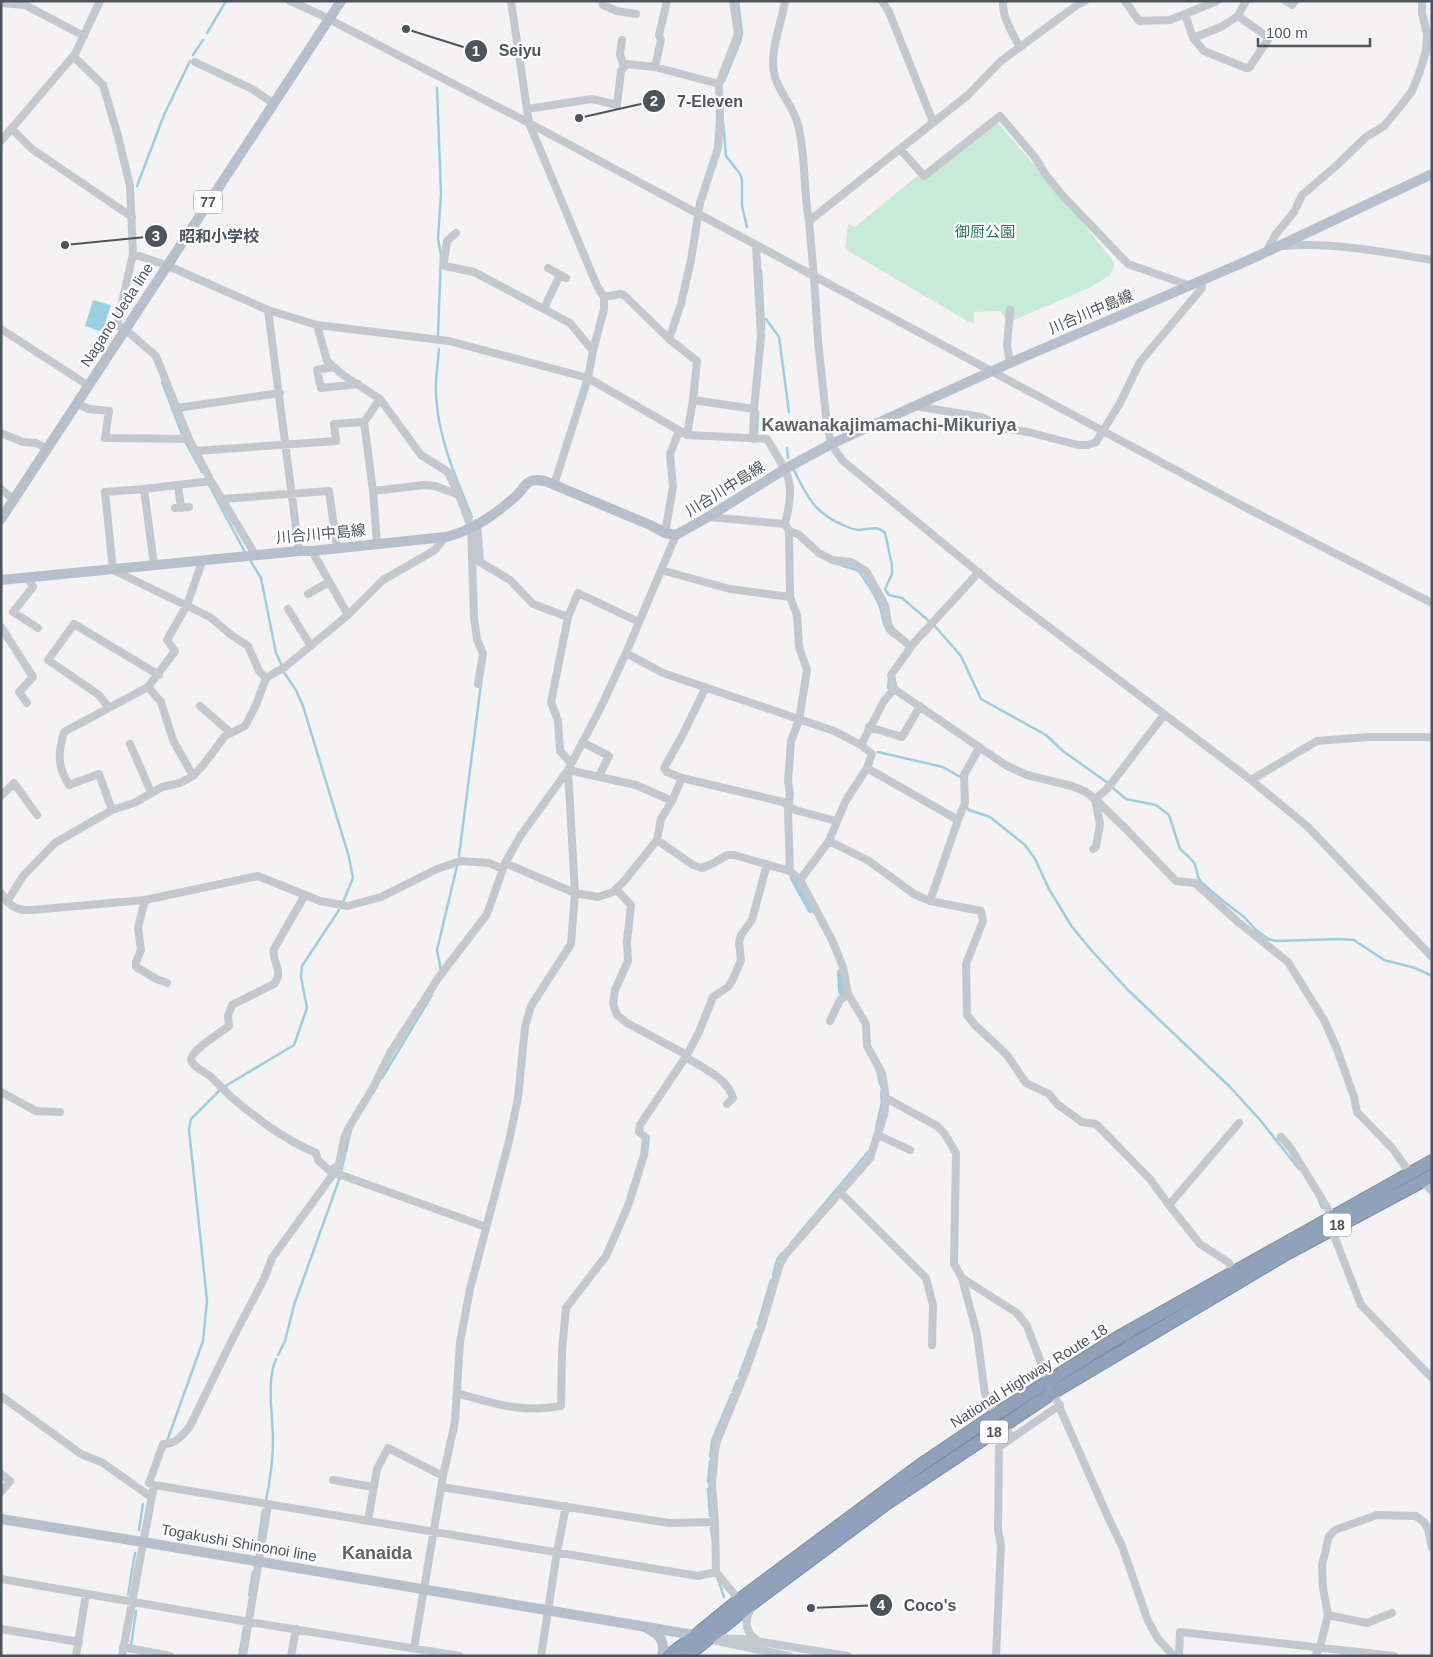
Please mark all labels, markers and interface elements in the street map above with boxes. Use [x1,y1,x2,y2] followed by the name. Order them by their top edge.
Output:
[1258,15,1370,47] scale bar
[1266,24,1308,41] text: 100 m
[464,35,551,66] callout: Seiyu
[472,42,480,59] text: 1
[499,42,541,59] text: Seiyu
[642,86,752,117] callout: 7-Eleven
[650,92,658,109] text: 2
[677,93,743,110] text: 7-Eleven
[194,190,222,213] road number: 77
[144,221,269,252] callout: 昭和小学校
[955,223,1015,240] park label: 御厨公園
[152,227,160,244] text: 3
[179,228,259,245] text: 昭和小学校
[77,260,156,370] street label: Nagano Ueda line
[1046,286,1136,337] street label: 川合川中島線
[761,415,1018,435] district label: Kawanakajimamachi-Mikuriya
[682,458,767,520] street label: 川合川中島線
[275,521,367,546] street label: 川合川中島線
[1323,1214,1351,1236] road number: 18
[947,1320,1111,1432] street label: National Highway Route 18
[980,1420,1008,1444] road number: 18
[160,1520,318,1565] street label: Togakushi Shinonoi line
[342,1543,413,1563] district label: Kanaida
[869,1590,966,1621] callout: Coco's
[877,1596,886,1613] text: 4
[904,1597,956,1614] text: Coco's

